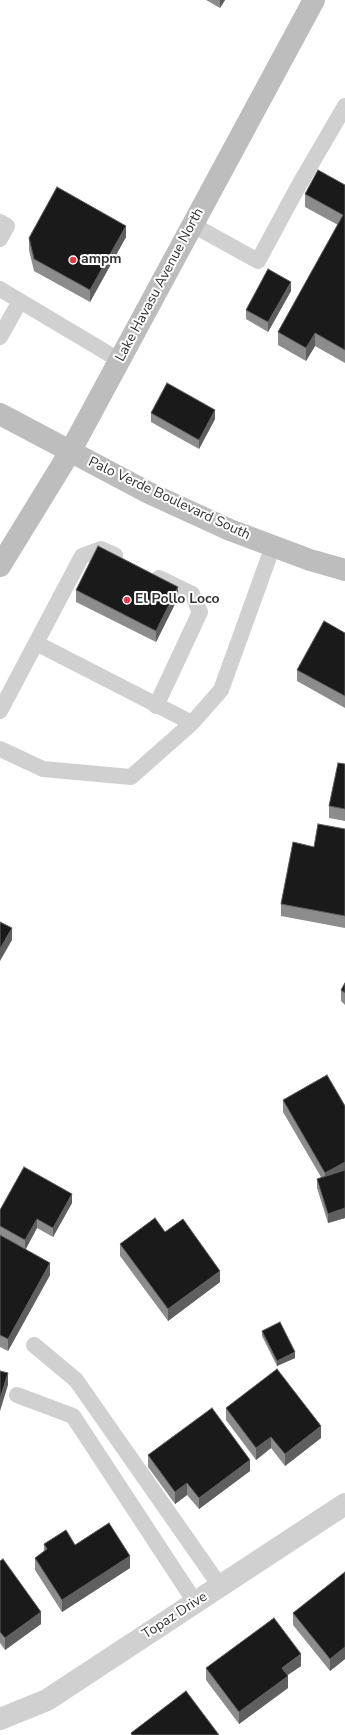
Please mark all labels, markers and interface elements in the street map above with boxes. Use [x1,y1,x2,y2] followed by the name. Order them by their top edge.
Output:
[112,205,208,365] street label: Lake Havasu Avenue North
[81,252,122,268] place label: ampm
[68,255,78,265] marker: ampm
[85,454,253,544] street label: Palo Verde Boulevard South
[135,592,220,608] place label: El Pollo Loco
[122,595,132,605] marker: El Pollo Loco
[139,1589,211,1643] street label: Topaz Drive

